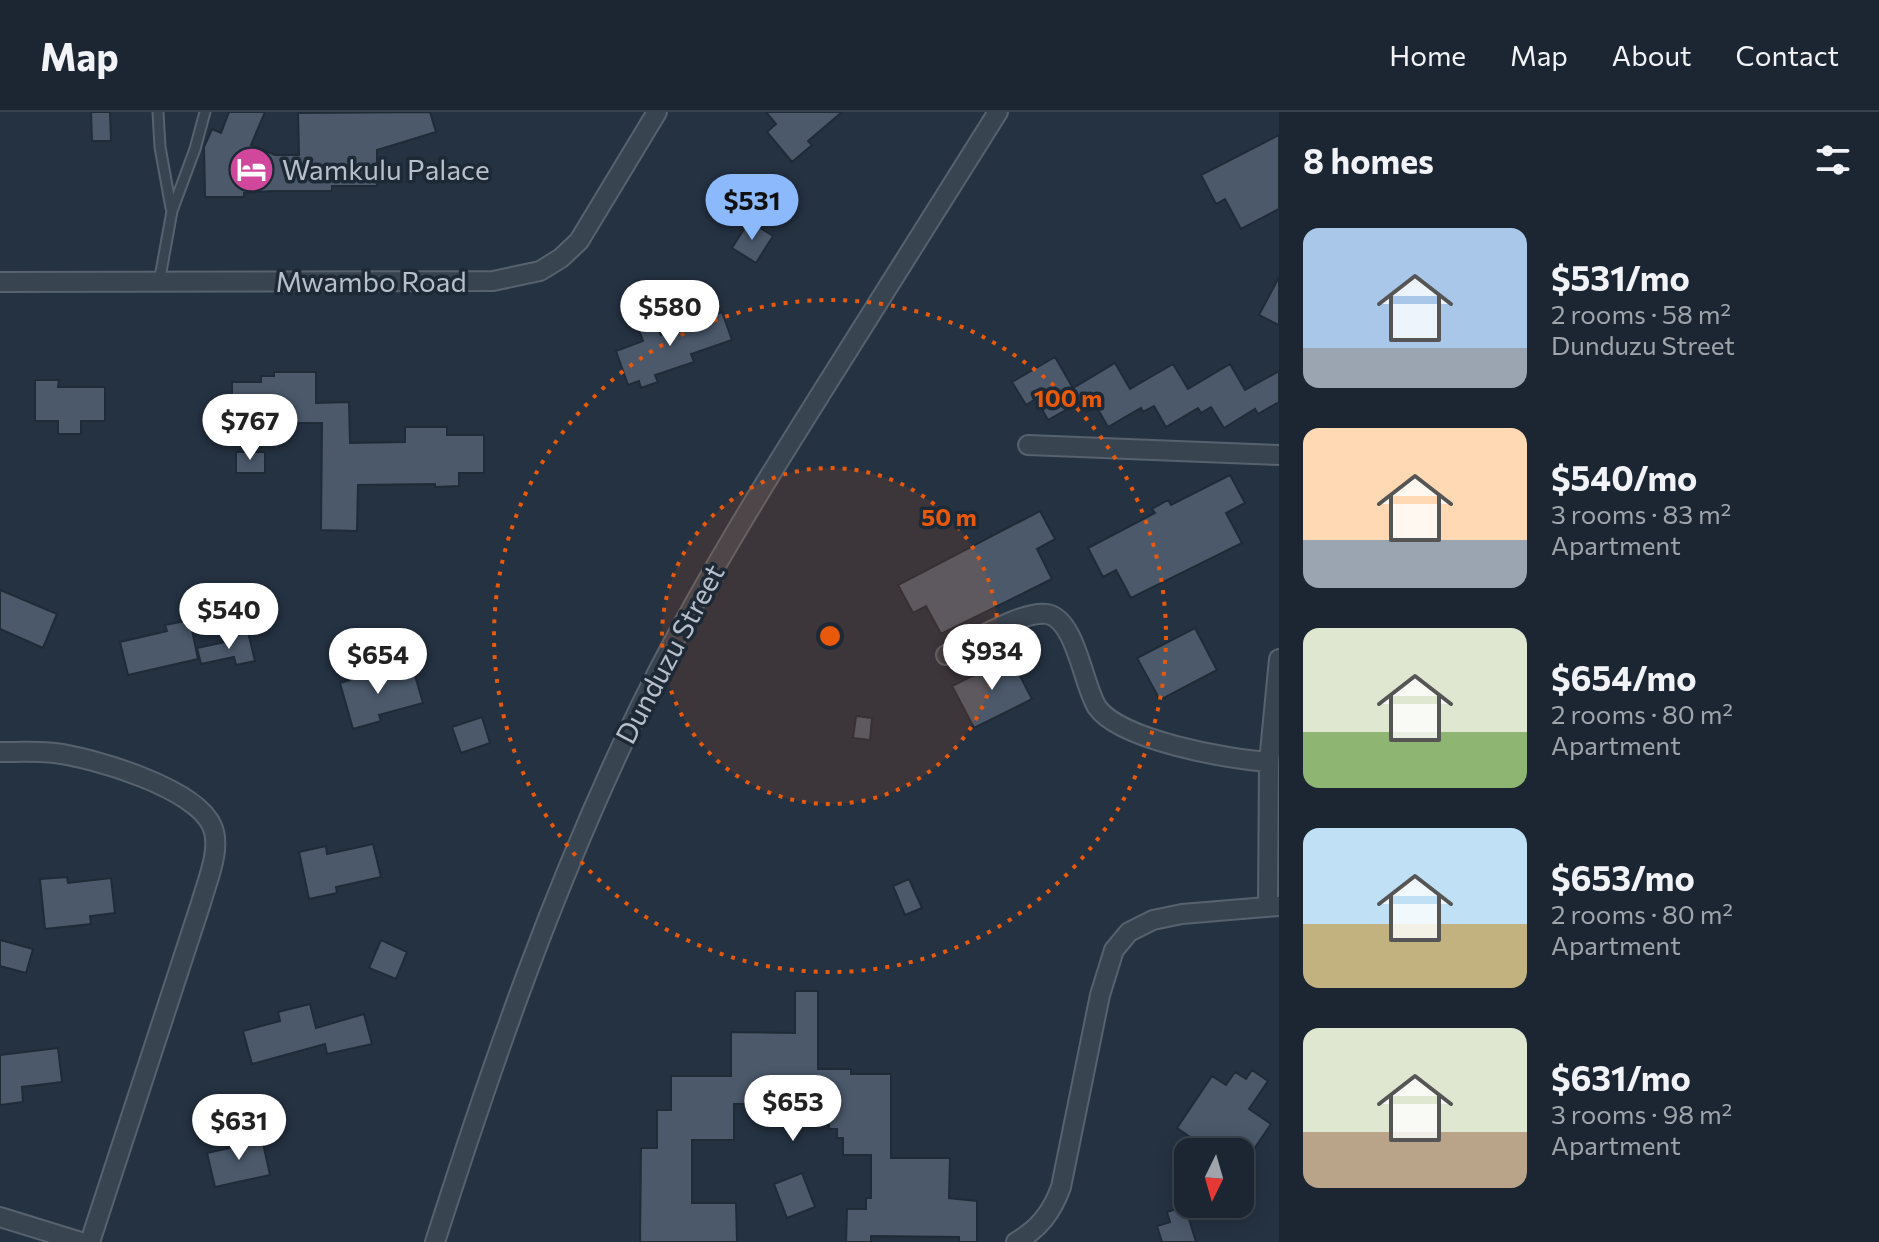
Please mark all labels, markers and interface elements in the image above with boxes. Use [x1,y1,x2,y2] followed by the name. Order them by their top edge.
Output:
[40,32,119,79] text: Map
[1389,38,1466,72] text: Home
[1510,38,1568,72] text: Map
[1612,38,1692,72] text: About
[1736,38,1839,72] text: Contact
[1811,138,1855,182] icon: filters
[1303,139,1434,181] text: 8 homes
[227,146,275,194] hotel icon: Wamkulu Palace
[282,152,490,186] place label: Wamkulu Palace
[705,174,799,242] pin: $531
[723,184,781,215] text: $531
[1551,256,1690,298] text: $531/mo
[1367,260,1463,356] icon: home
[275,264,467,298] street label: Mwambo Road
[623,280,717,348] pin: $580
[638,290,702,321] text: $580
[1551,298,1731,329] text: 2 rooms · 58 m²
[1551,329,1735,360] text: Dunduzu Street
[1034,383,1102,412] text: 100 m
[203,394,297,462] pin: $767
[220,404,280,435] text: $767
[1551,456,1697,498] text: $540/mo
[1367,460,1463,556] icon: home
[1551,498,1731,529] text: 3 rooms · 83 m²
[921,502,977,531] text: 50 m
[1551,529,1681,560] text: Apartment
[608,558,731,749] street label: Dunduzu Street
[182,583,276,651] pin: $540
[197,593,261,624] text: $540
[816,622,844,650] centre of rings
[945,624,1039,692] pin: $934
[331,628,425,696] pin: $654
[961,634,1023,665] text: $934
[347,638,409,669] text: $654
[1551,656,1696,698] text: $654/mo
[1367,660,1463,756] icon: home
[1551,698,1733,729] text: 2 rooms · 80 m²
[1551,729,1681,760] text: Apartment
[1551,856,1695,898] text: $653/mo
[1367,860,1463,956] icon: home
[1551,898,1733,929] text: 2 rooms · 80 m²
[1551,929,1681,960] text: Apartment
[1551,1056,1691,1098] text: $631/mo
[1367,1060,1463,1156] icon: home
[746,1075,840,1143] pin: $653
[762,1085,824,1116] text: $653
[192,1094,286,1162] pin: $631
[1551,1098,1732,1129] text: 3 rooms · 98 m²
[210,1104,268,1135] text: $631
[1551,1129,1681,1160] text: Apartment
[1174,1138,1254,1218] north arrow
[1174,1138,1254,1218] map controls

